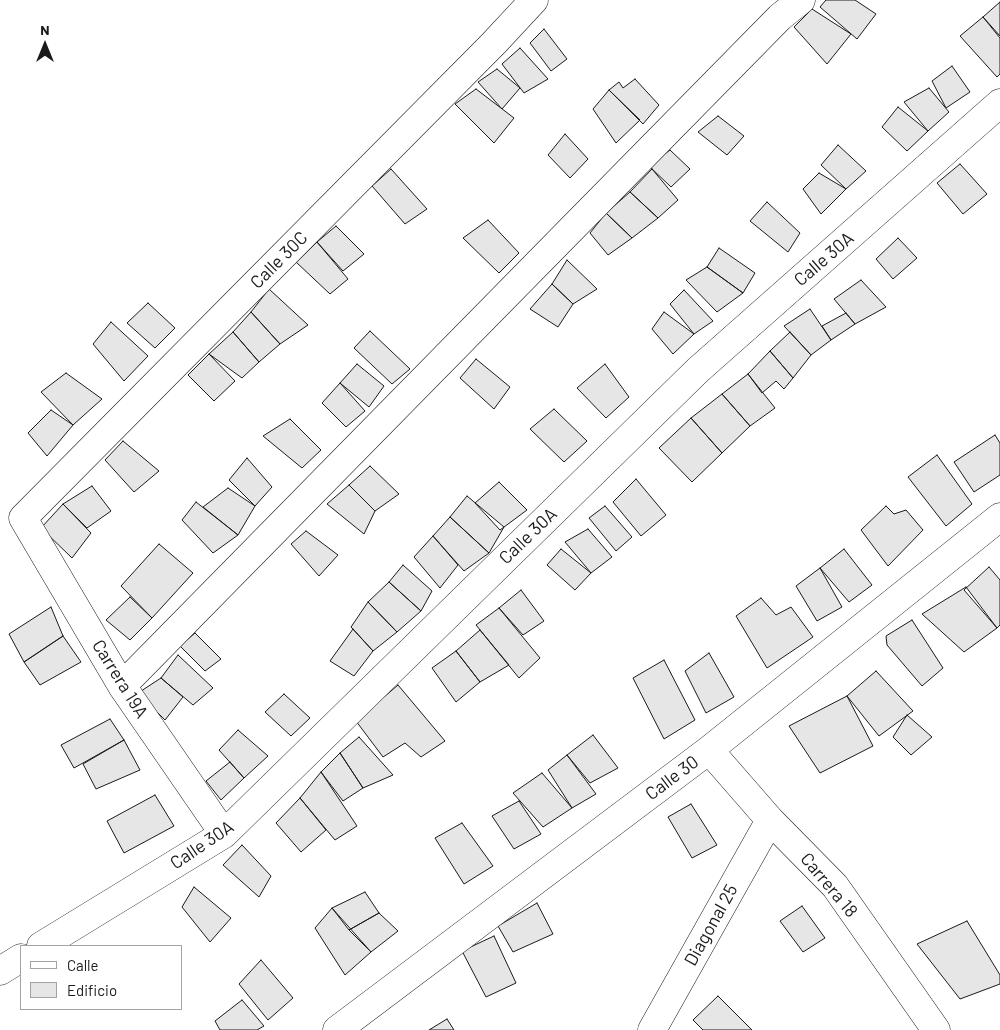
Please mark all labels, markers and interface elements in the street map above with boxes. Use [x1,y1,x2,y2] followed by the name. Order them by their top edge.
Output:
[20,20,70,70] north arrow
[40,21,50,38] text: N
[246,227,312,293] street label: Calle 30C
[790,227,858,291] street label: Calle 30A
[495,503,561,569] street label: Calle 30A
[87,636,153,722] street label: Carrera 19A
[641,751,703,805] street label: Calle 30
[166,816,238,874] street label: Calle 30A
[796,848,862,922] street label: Carrera 18
[680,880,742,970] street label: Diagonal 25
[20,945,182,1010] legend
[67,956,99,974] text: Calle
[67,981,117,999] text: Edificio

